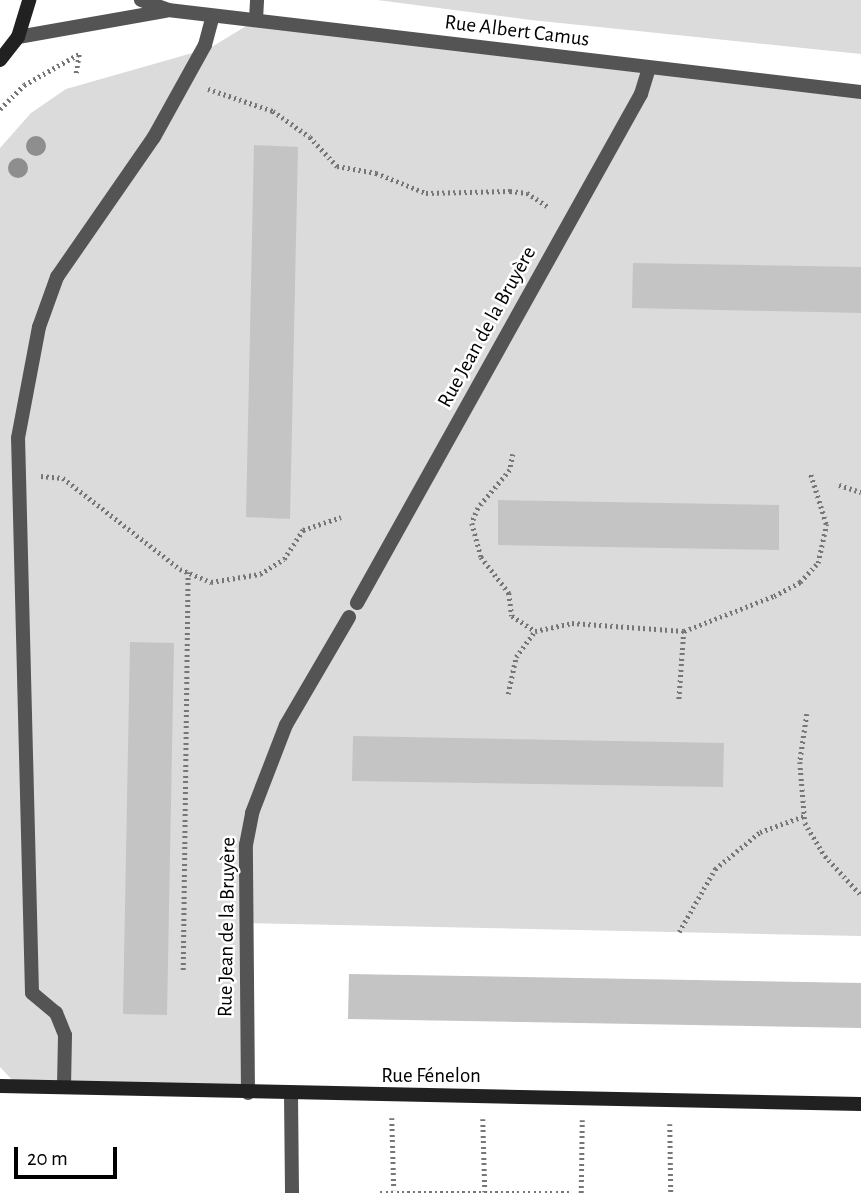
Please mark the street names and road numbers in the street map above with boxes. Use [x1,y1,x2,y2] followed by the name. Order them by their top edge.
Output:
[443,10,591,52] street label: Rue Albert Camus
[432,242,542,412] street label: Rue Jean de la Bruyère
[213,837,241,1017] street label: Rue Jean de la Bruyère
[381,1063,481,1089] street label: Rue Fénelon

